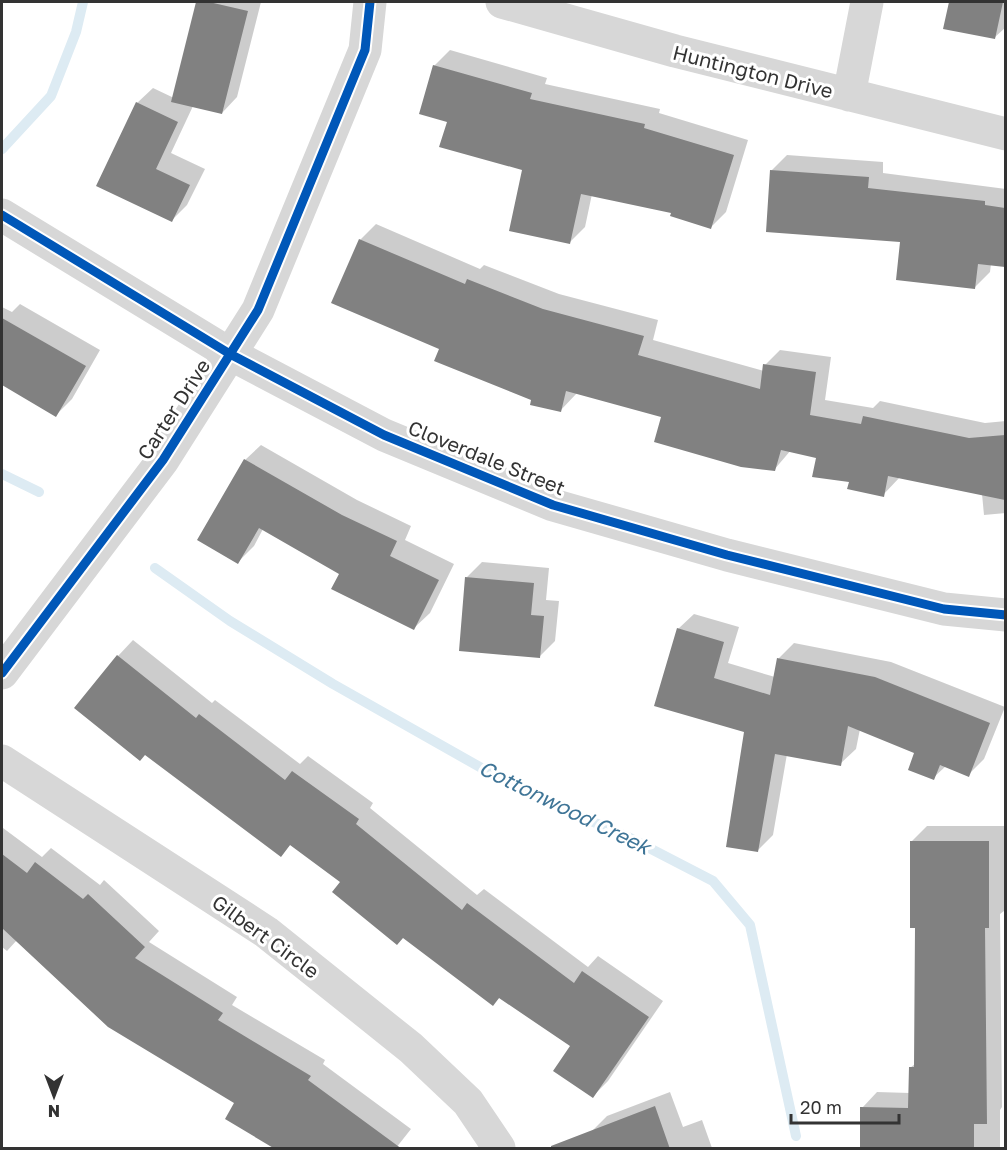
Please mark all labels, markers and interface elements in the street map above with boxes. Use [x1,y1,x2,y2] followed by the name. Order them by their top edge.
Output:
[670,39,836,103] street label: Huntington Drive
[132,354,214,464] street label: Carter Drive
[405,415,569,499] street label: Cloverdale Street
[475,754,657,861] water label: Cottonwood Creek
[208,889,324,983] street label: Gilbert Circle
[24,1066,84,1126] north arrow
[791,1087,899,1125] scale bar
[800,1096,842,1118] text: 20 m
[48,1101,60,1121] text: N

